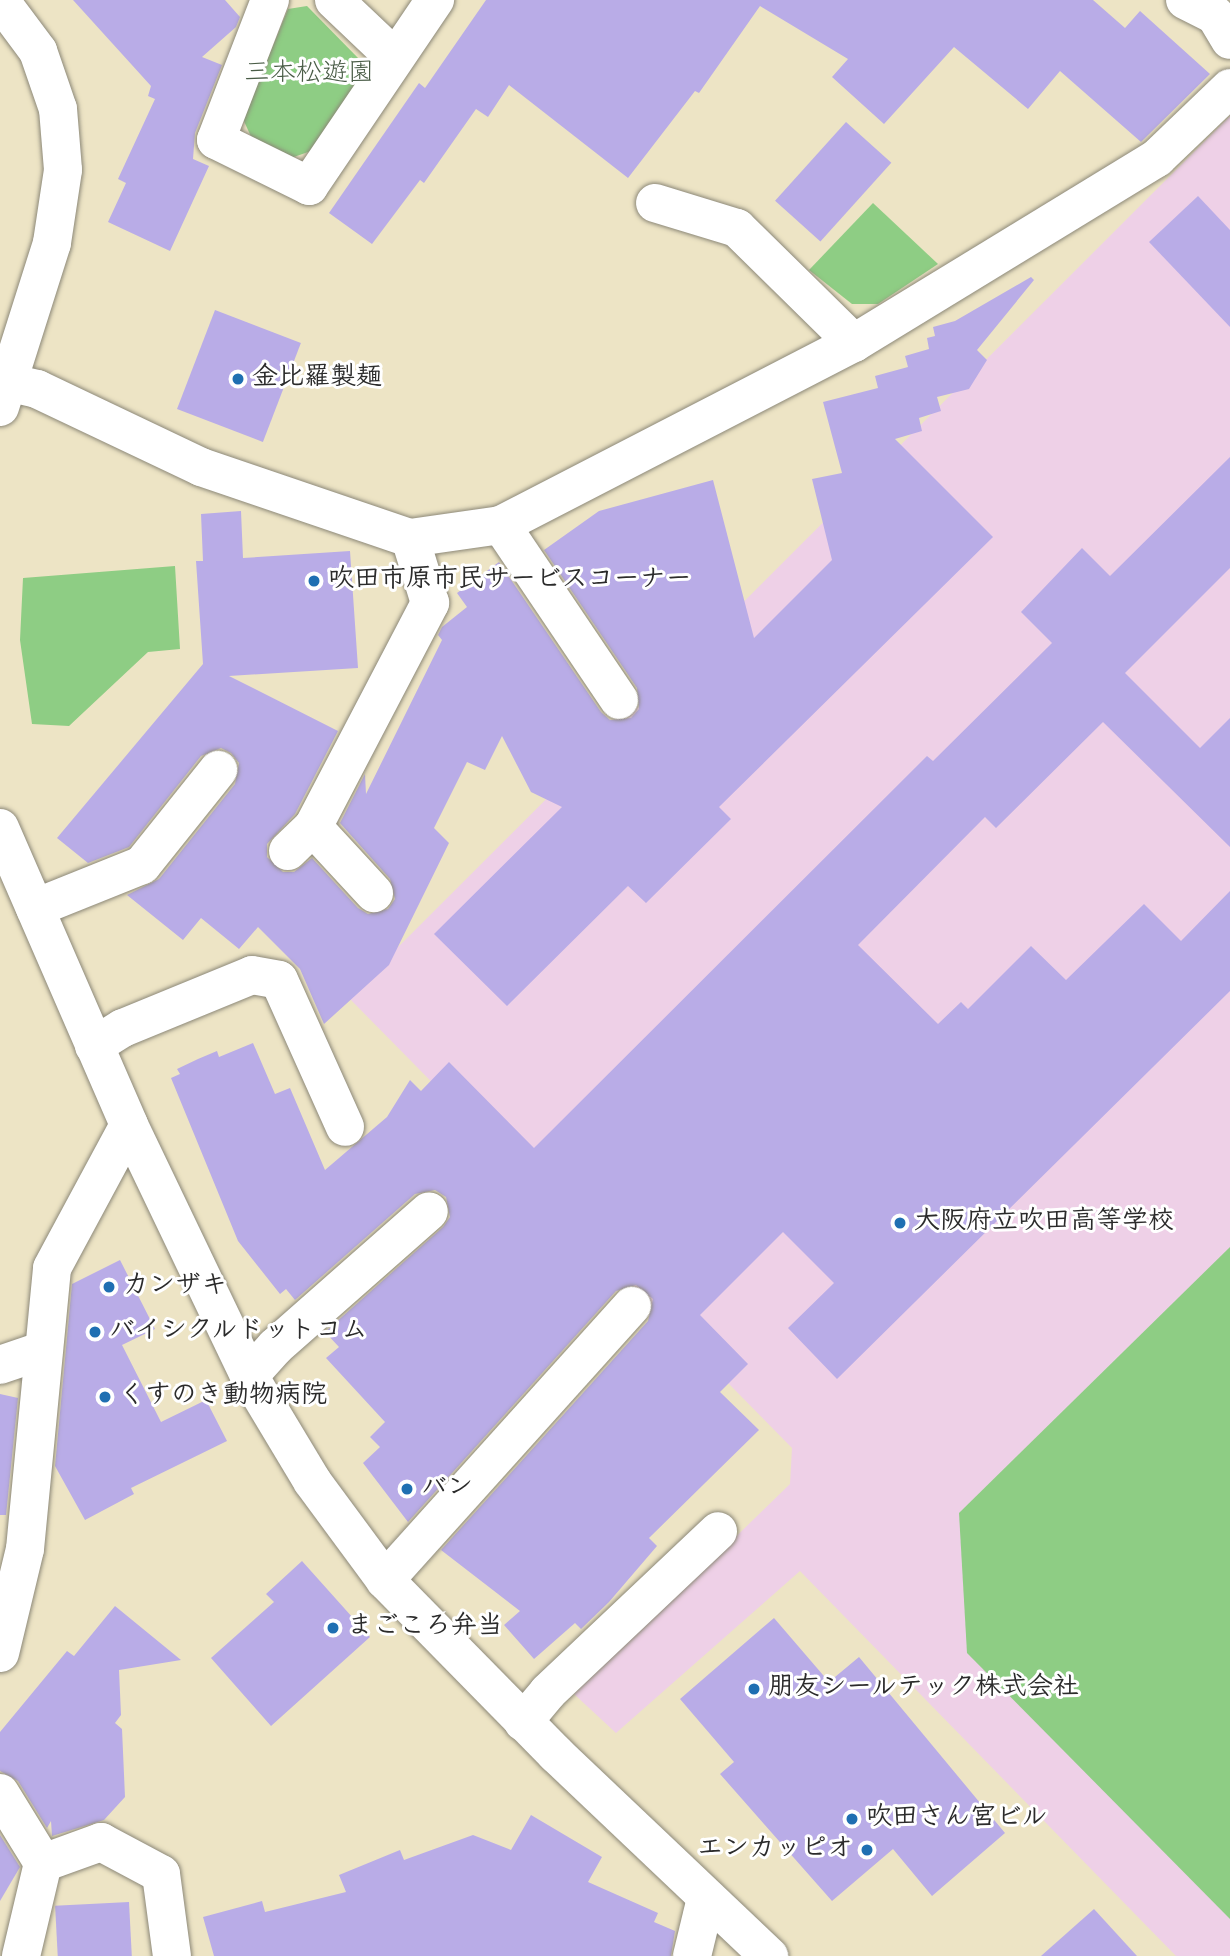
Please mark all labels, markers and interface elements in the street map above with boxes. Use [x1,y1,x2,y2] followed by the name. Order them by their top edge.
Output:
[244,59,374,91] park label: 三本松遊園
[252,363,382,395] place label: 金比羅製麺
[230,371,246,387] marker: 金比羅製麺
[328,565,692,597] place label: 吹田市原市民サービスコーナー
[306,573,322,589] marker: 吹田市原市民サービスコーナー
[914,1207,1174,1239] place label: 大阪府立吹田高等学校
[892,1215,908,1231] marker: 大阪府立吹田高等学校
[123,1271,227,1303] place label: カンザキ
[101,1279,117,1295] marker: カンザキ
[109,1316,369,1348] place label: バイシクルドットコム
[87,1324,103,1340] marker: バイシクルドットコム
[119,1381,327,1413] place label: くすのき動物病院
[97,1389,113,1405] marker: くすのき動物病院
[421,1473,473,1505] place label: バン
[399,1481,415,1497] marker: バン
[347,1612,503,1644] place label: まごころ弁当
[325,1620,341,1636] marker: まごころ弁当
[768,1673,1080,1705] place label: 朋友シールテック株式会社
[746,1681,762,1697] marker: 朋友シールテック株式会社
[866,1803,1048,1835] place label: 吹田さん宮ビル
[844,1811,860,1827] marker: 吹田さん宮ビル
[697,1834,853,1866] place label: エンカッピオ
[859,1842,875,1858] marker: エンカッピオ

